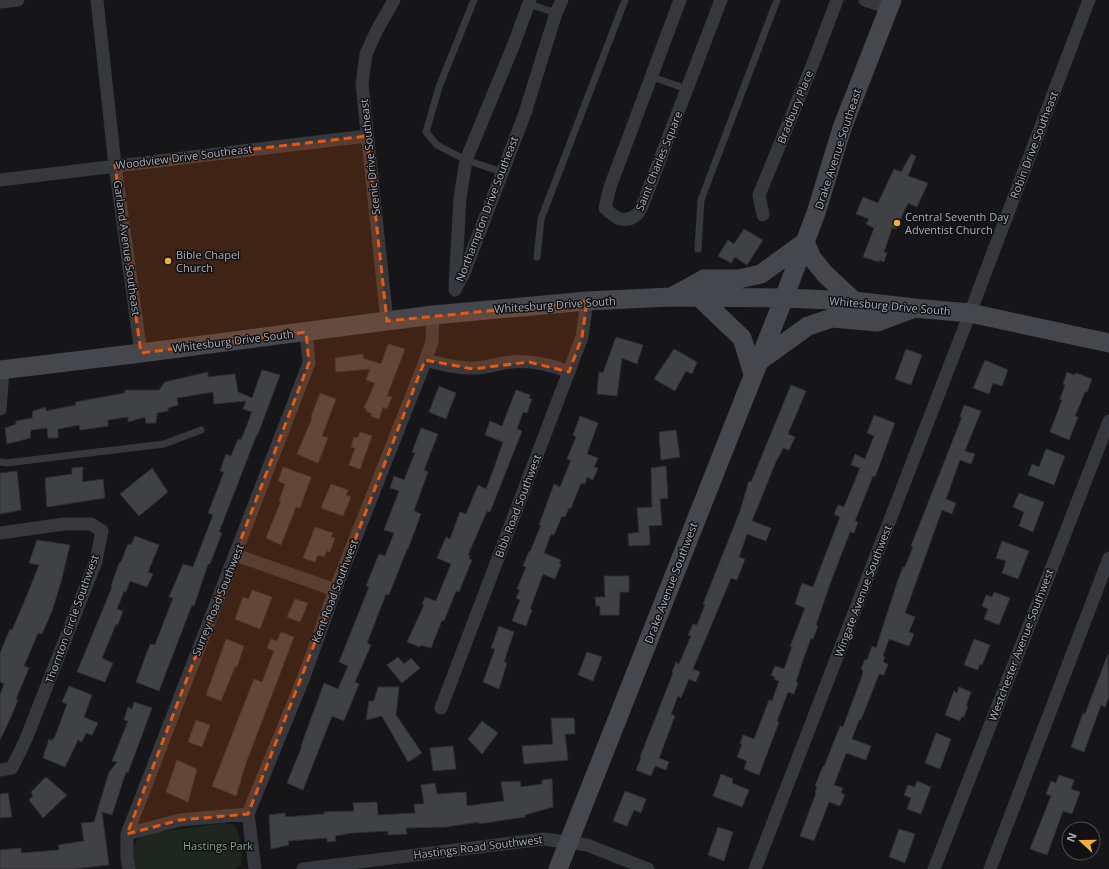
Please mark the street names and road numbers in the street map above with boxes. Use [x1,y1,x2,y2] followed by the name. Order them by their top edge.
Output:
[773,68,816,146] street label: Bradbury Place
[811,87,864,211] street label: Drake Avenue Southeast
[1006,89,1061,201] street label: Robin Drive Southeast
[356,98,383,216] street label: Scenic Drive Southeast
[632,109,685,213] street label: Saint Charles Square
[452,134,521,284] street label: Northampton Drive Southeast
[115,141,253,172] street label: Woodview Drive Southeast
[111,179,144,317] street label: Garland Avenue Southeast
[494,293,616,316] street label: Whitesburg Drive South
[829,293,951,318] street label: Whitesburg Drive South
[172,326,294,355] street label: Whitesburg Drive South
[491,452,544,559] street label: Bibb Road Southwest
[641,520,701,645] street label: Drake Avenue Southwest
[830,523,895,659] street label: Wingate Avenue Southwest
[308,537,361,645] street label: Kent Road Southwest
[188,542,247,658] street label: Surrey Road Southwest
[41,552,102,685] street label: Thornton Circle Southwest
[985,567,1056,723] street label: Westchester Avenue Southwest
[413,831,543,862] street label: Hastings Road Southwest

